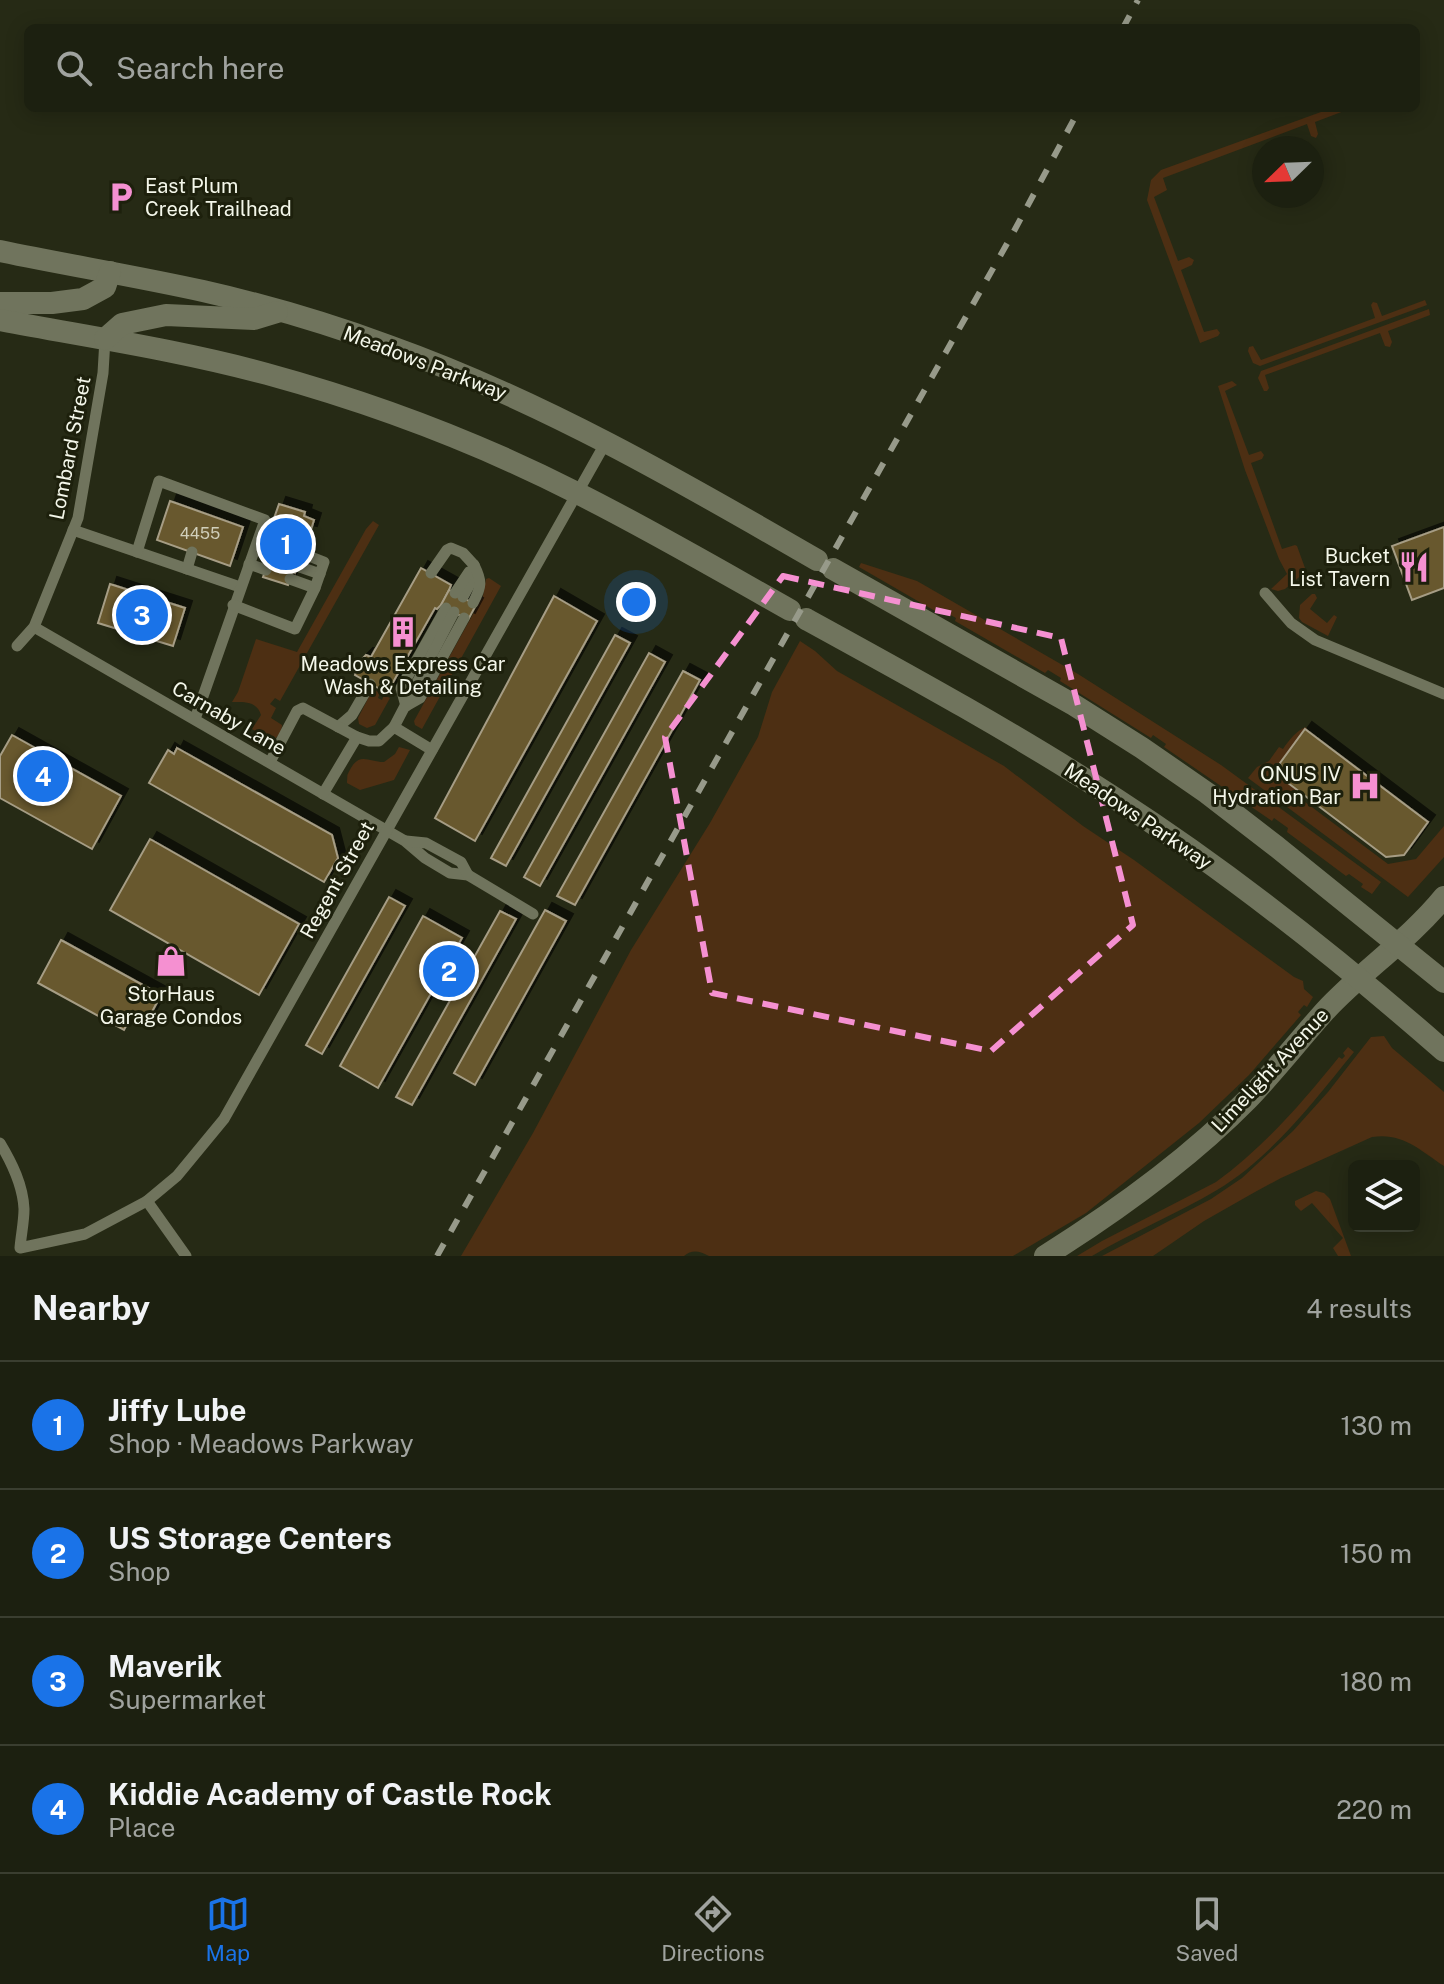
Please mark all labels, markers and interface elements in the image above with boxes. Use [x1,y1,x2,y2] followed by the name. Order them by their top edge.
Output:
[24,24,1420,112] search box
[52,46,96,90] icon: search
[116,50,284,86] text: Search here
[1252,136,1324,208] north arrow
[145,174,292,221] place label: East Plum Creek Trailhead
[104,180,138,214] parking icon: East Plum Creek Trailhead
[340,321,510,405] street label: Meadows Parkway
[44,374,96,522] street label: Lombard Street
[260,514,312,574] pin: 1
[180,524,220,543] house number: 4455
[1289,544,1390,591] place label: Bucket List Tavern
[1397,550,1431,584] restaurant icon: Bucket List Tavern
[616,582,656,622] your location
[116,585,168,645] pin: 3
[386,615,420,649] building icon: Meadows Express Car Wash & Detailing
[300,652,506,699] place label: Meadows Express Car Wash & Detailing
[168,676,290,760] street label: Carnaby Lane
[17,746,69,806] pin: 4
[1060,758,1217,874] street label: Meadows Parkway
[1212,762,1341,809] place label: ONUS IV Hydration Bar
[1348,769,1382,803] hospital icon: ONUS IV Hydration Bar
[295,817,379,943] street label: Regent Street
[423,941,475,1001] pin: 2
[154,944,188,978] shop icon: StorHaus Garage Condos
[100,982,242,1029] place label: StorHaus Garage Condos
[1206,1003,1334,1137] street label: Limelight Avenue
[1348,1160,1420,1232] map controls
[1348,1160,1420,1232] button: layers
[32,1288,150,1328] text: Nearby
[1306,1293,1412,1324] text: 4 results
[108,1392,247,1428] text: Jiffy Lube
[52,1410,64,1441] text: 1
[1340,1410,1412,1441] text: 130 m
[108,1428,414,1459] text: Shop · Meadows Parkway
[108,1520,392,1556] text: US Storage Centers
[50,1538,66,1569] text: 2
[1340,1538,1412,1569] text: 150 m
[108,1556,171,1587] text: Shop
[108,1648,222,1684] text: Maverik
[49,1666,67,1697] text: 3
[1340,1666,1412,1697] text: 180 m
[108,1684,266,1715] text: Supermarket
[108,1776,552,1812] text: Kiddie Academy of Castle Rock
[49,1794,67,1825] text: 4
[1336,1794,1412,1825] text: 220 m
[108,1812,175,1843] text: Place
[206,1892,250,1966] tab: Map
[661,1892,765,1966] tab: Directions
[1176,1892,1238,1966] tab: Saved

